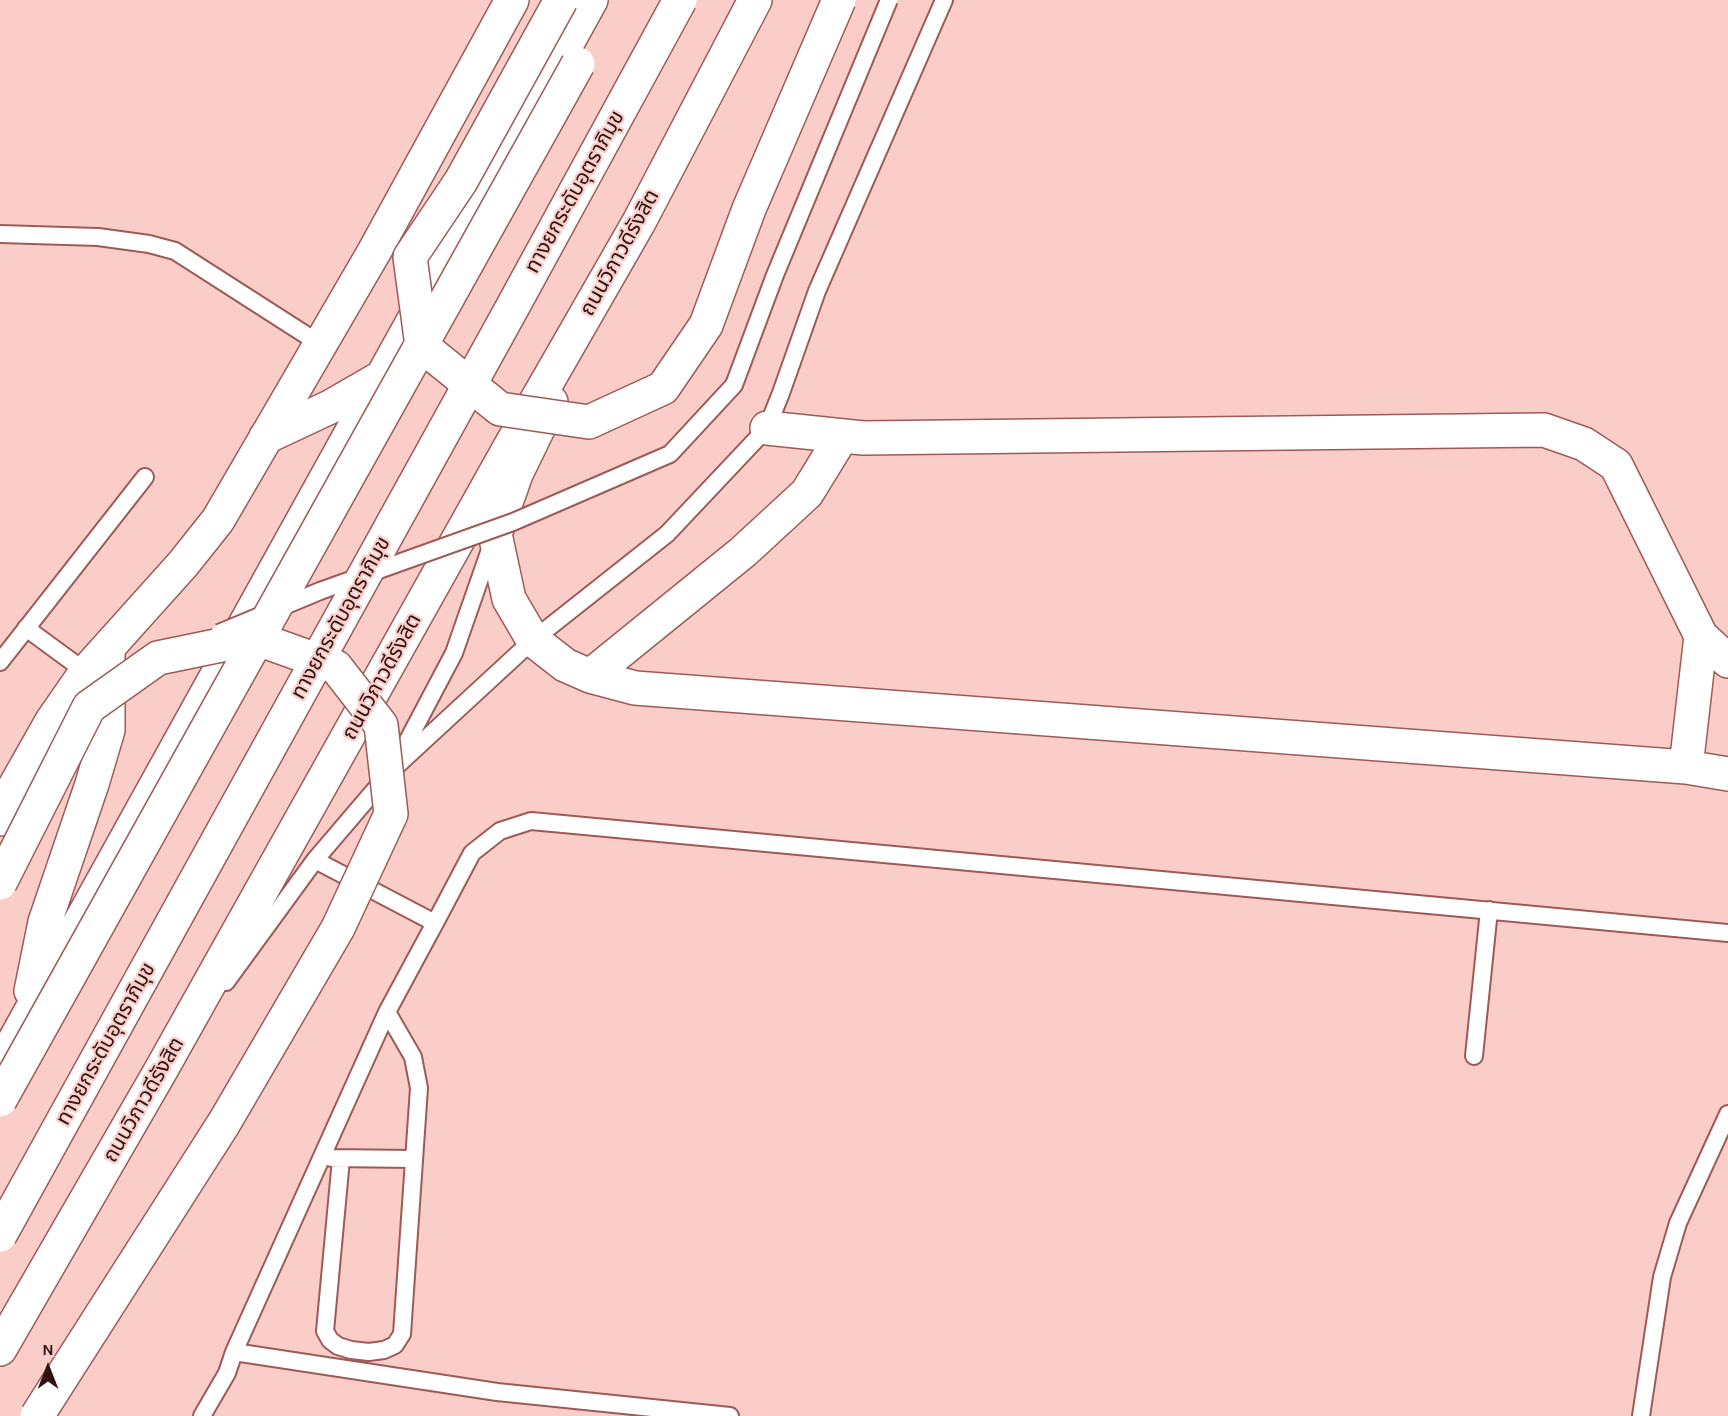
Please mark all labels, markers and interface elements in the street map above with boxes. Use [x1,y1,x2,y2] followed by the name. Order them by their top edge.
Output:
[520,106,630,278] street label: ทางยกระดับอุตราภิมุข
[575,186,665,320] street label: ถนนวิภาวดีรังสิต
[286,532,396,704] street label: ทางยกระดับอุตราภิมุข
[337,610,427,744] street label: ถนนวิภาวดีรังสิต
[51,958,161,1130] street label: ทางยกระดับอุตราภิมุข
[98,1033,190,1167] street label: ถนนวิภาวดีรังสิต
[18,1338,78,1398] north arrow
[42,1340,54,1359] text: N

